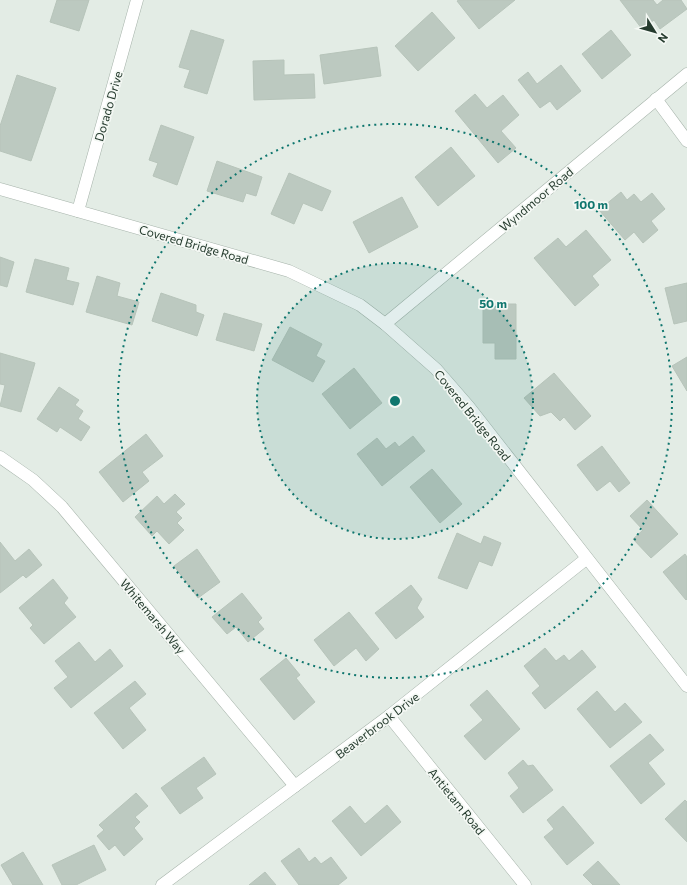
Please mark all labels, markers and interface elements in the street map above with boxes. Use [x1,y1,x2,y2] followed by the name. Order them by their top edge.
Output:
[635,12,675,52] north arrow
[656,31,671,46] text: N
[91,69,125,143] street label: Dorado Drive
[496,164,576,234] street label: Wyndmoor Road
[574,197,608,211] text: 100 m
[138,222,250,266] street label: Covered Bridge Road
[479,296,507,310] text: 50 m
[432,367,514,463] street label: Covered Bridge Road
[388,394,402,408] centre of rings
[118,576,188,656] street label: Whitemarsh Way
[332,689,422,761] street label: Beaverbrook Drive
[426,765,488,837] street label: Antietam Road

